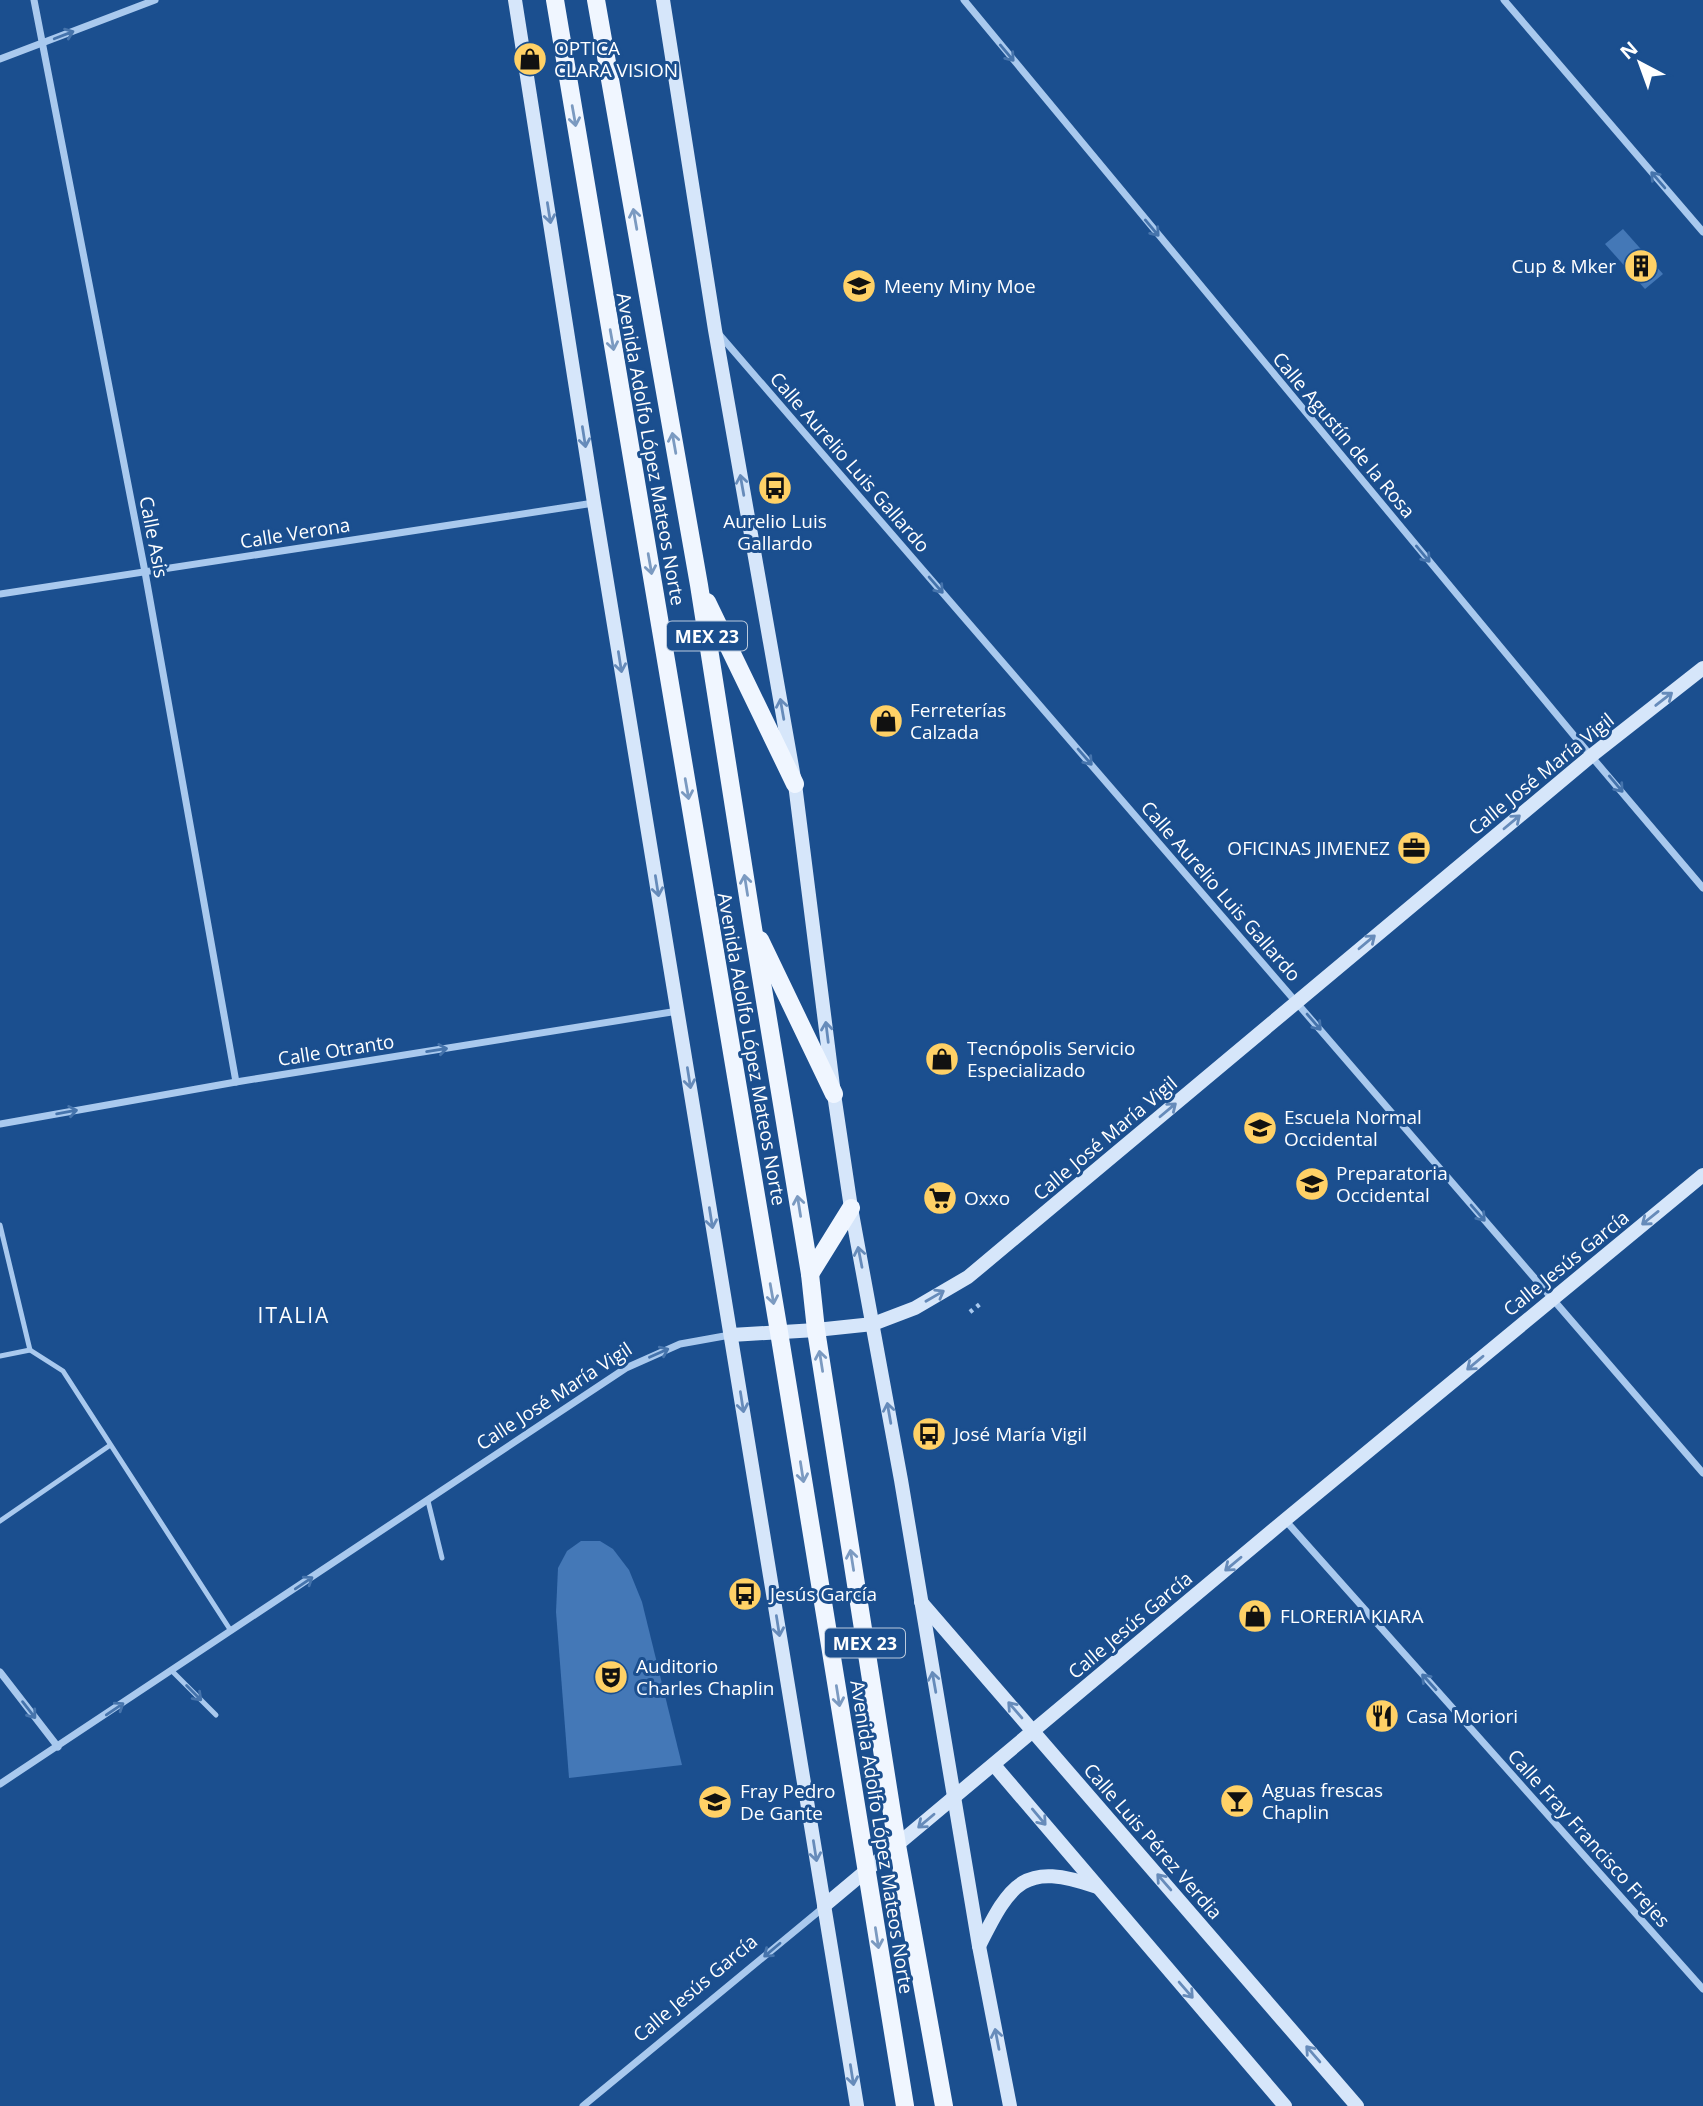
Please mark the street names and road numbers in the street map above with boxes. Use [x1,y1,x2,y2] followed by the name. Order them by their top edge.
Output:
[611,291,691,607] street label: Avenida Adolfo López Mateos Norte
[1267,347,1421,523] street label: Calle Agustín de la Rosa
[765,367,935,557] street label: Calle Aurelio Luis Gallardo
[133,494,175,580] street label: Calle Asis
[238,511,352,555] street label: Calle Verona
[667,622,747,650] road number: MEX 23
[1463,707,1619,841] street label: Calle José María Vigil
[1135,795,1307,987] street label: Calle Aurelio Luis Gallardo
[712,891,792,1207] street label: Avenida Adolfo López Mateos Norte
[276,1028,396,1072] street label: Calle Otranto
[1027,1070,1183,1206] street label: Calle José María Vigil
[1498,1204,1634,1322] street label: Calle Jesús García
[471,1336,637,1456] street label: Calle José María Vigil
[1062,1565,1198,1685] street label: Calle Jesús García
[825,1628,905,1658] road number: MEX 23
[844,1678,920,1996] street label: Avenida Adolfo López Mateos Norte
[1502,1743,1676,1933] street label: Calle Fray Francisco Frejes
[1078,1757,1228,1925] street label: Calle Luis Pérez Verdia
[627,1928,763,2048] street label: Calle Jesús García

